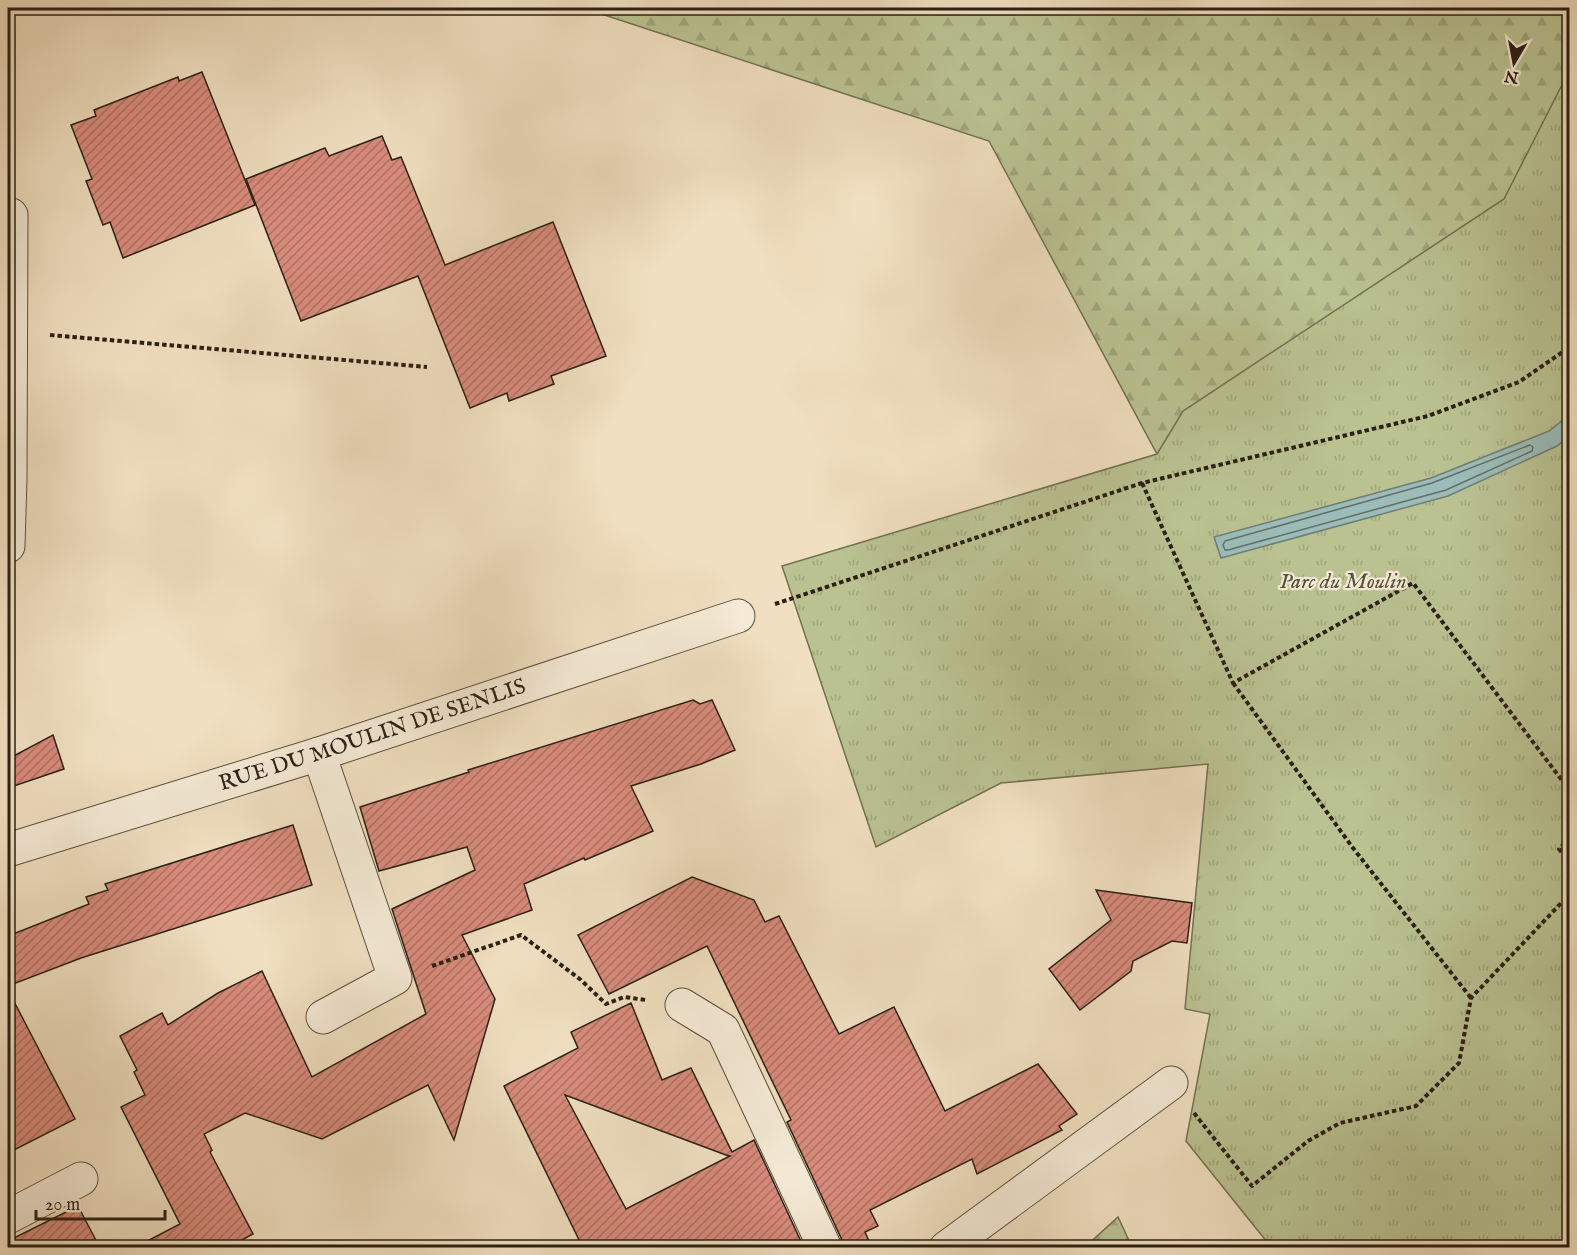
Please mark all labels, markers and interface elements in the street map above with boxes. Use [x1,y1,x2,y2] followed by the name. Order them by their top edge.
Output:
[1484,33,1544,93] north arrow
[1503,65,1521,87] text: N
[1279,568,1407,596] park label: Parc du Moulin
[216,673,529,798] street label: RUE DU MOULIN DE SENLIS
[36,1183,165,1221] scale bar
[45,1194,80,1217] text: 20 m

